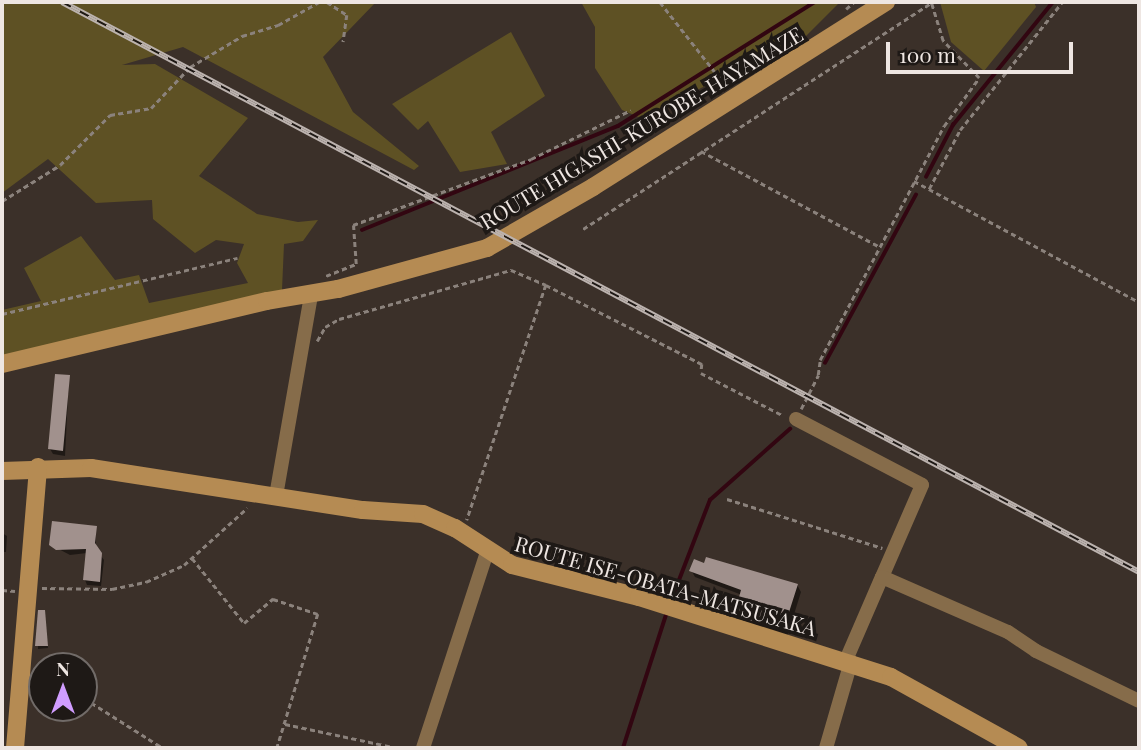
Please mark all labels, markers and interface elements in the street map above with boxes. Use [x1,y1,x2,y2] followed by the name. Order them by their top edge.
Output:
[475,20,807,234] street label: ROUTE HIGASHI-KUROBE-HAYAMAZE
[889,28,1076,72] scale bar
[899,40,956,68] text: 100 m
[512,530,820,640] street label: ROUTE ISE-OBATA-MATSUSAKA
[28,652,98,722] north arrow
[56,655,70,681] text: N

